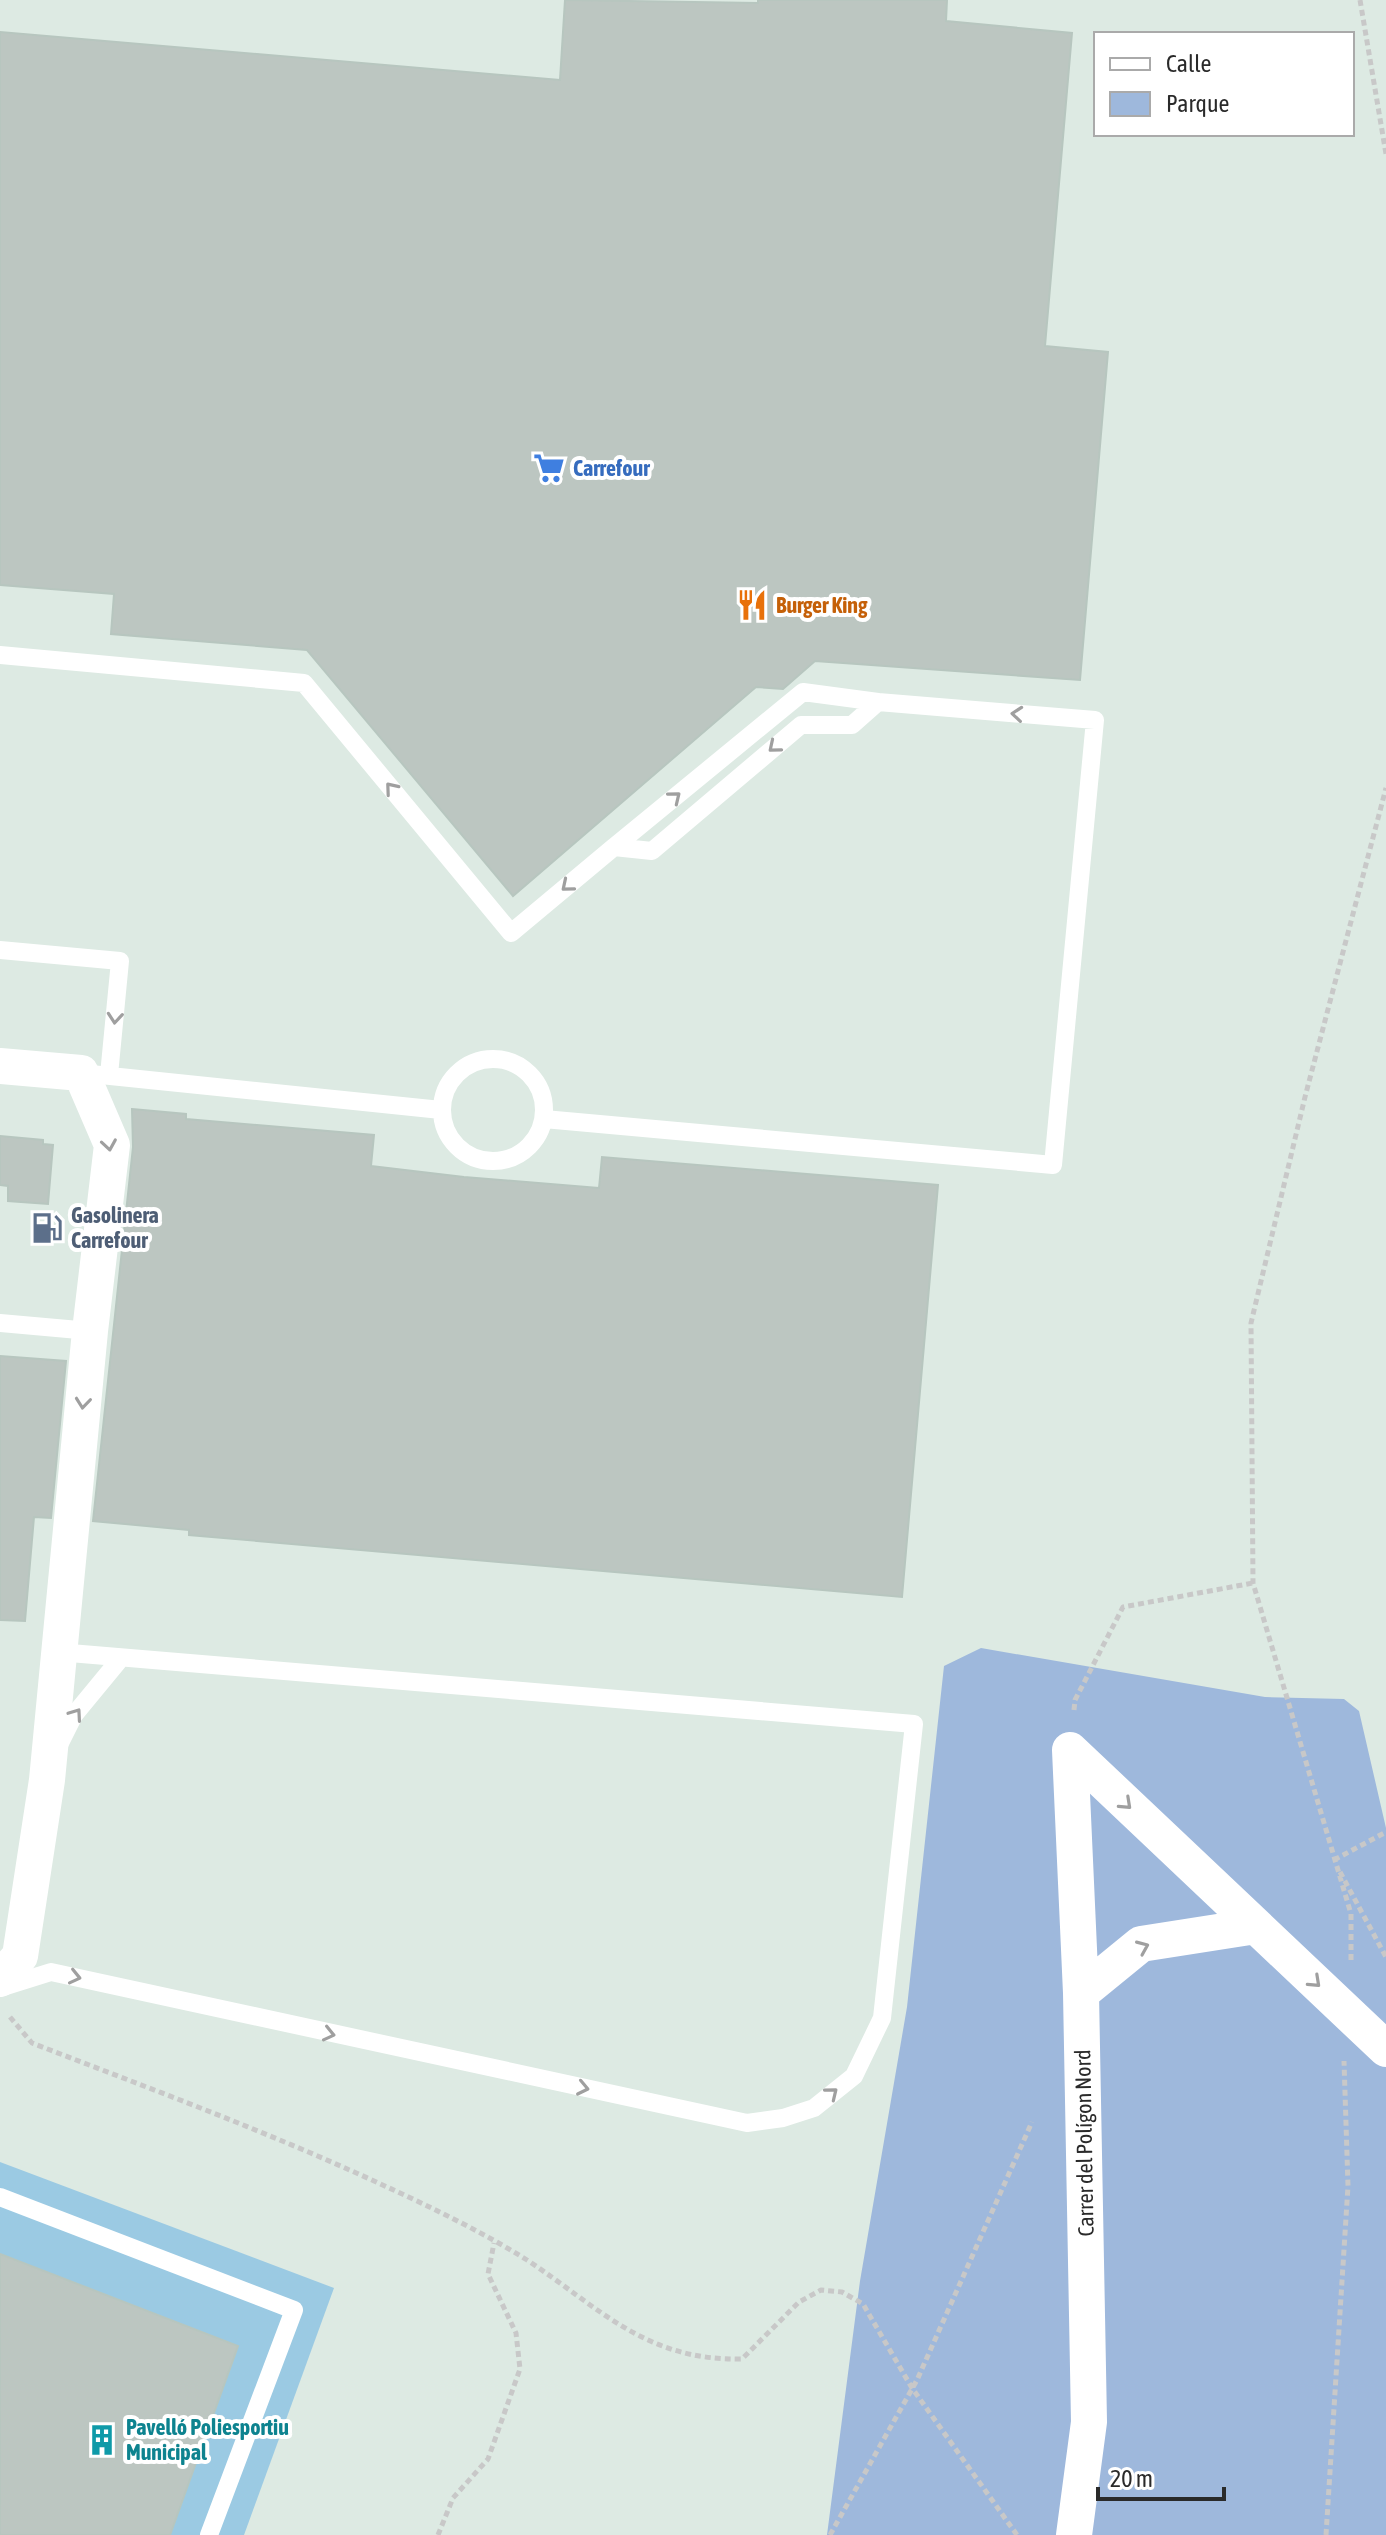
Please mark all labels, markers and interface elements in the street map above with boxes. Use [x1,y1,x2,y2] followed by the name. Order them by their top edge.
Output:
[1094,32,1354,136] legend
[1166,50,1211,77] text: Calle
[1166,90,1229,117] text: Parque
[532,451,566,485] supermarket icon: Carrefour
[573,455,650,481] place label: Carrefour
[735,588,769,622] restaurant icon: Burger King
[776,592,868,618] place label: Burger King
[1010,706,1023,723] one-way arrow
[769,737,783,752] one-way arrow
[386,783,401,797] one-way arrow
[665,792,680,807] one-way arrow
[561,876,576,891] one-way arrow
[107,1012,124,1025] one-way arrow
[100,1138,117,1152] one-way arrow
[71,1202,159,1253] place label: Gasolinera Carrefour
[30,1211,64,1245] fuel station icon: Gasolinera Carrefour
[74,1397,91,1410] one-way arrow
[66,1709,81,1723] one-way arrow
[1117,1794,1131,1809] one-way arrow
[1136,1940,1150,1957] one-way arrow
[68,1968,81,1985] one-way arrow
[1306,1973,1321,1987] one-way arrow
[321,2025,335,2042] one-way arrow
[1069,2049,1099,2237] street label: Carrer del Polígon Nord
[576,2079,589,2096] one-way arrow
[823,2088,837,2103] one-way arrow
[126,2414,289,2465] place label: Pavelló Poliesportiu Municipal
[85,2423,119,2457] building icon: Pavelló Poliesportiu Municipal
[1098,2451,1224,2501] scale bar
[1110,2465,1153,2492] text: 20 m

